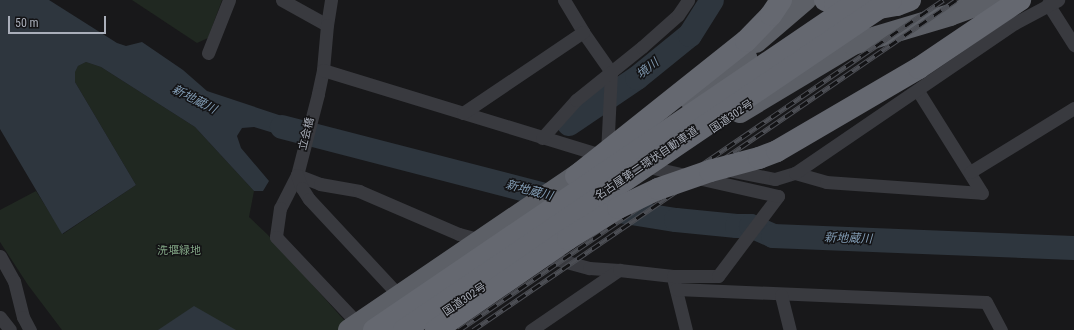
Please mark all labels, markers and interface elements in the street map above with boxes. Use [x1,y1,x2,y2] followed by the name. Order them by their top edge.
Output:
[10,8,108,34] scale bar
[15,16,39,30] text: 50 m
[634,56,662,82] water label: 境川
[169,83,219,117] water label: 新地蔵川
[708,98,756,136] street label: 国道302号
[297,116,317,152] street label: 立会橋
[593,125,701,203] street label: 名古屋第二環状自動車道
[504,178,554,204] water label: 新地蔵川
[824,231,872,247] water label: 新地蔵川
[157,244,201,258] park label: 洗堰緑地
[441,281,489,319] street label: 国道302号

